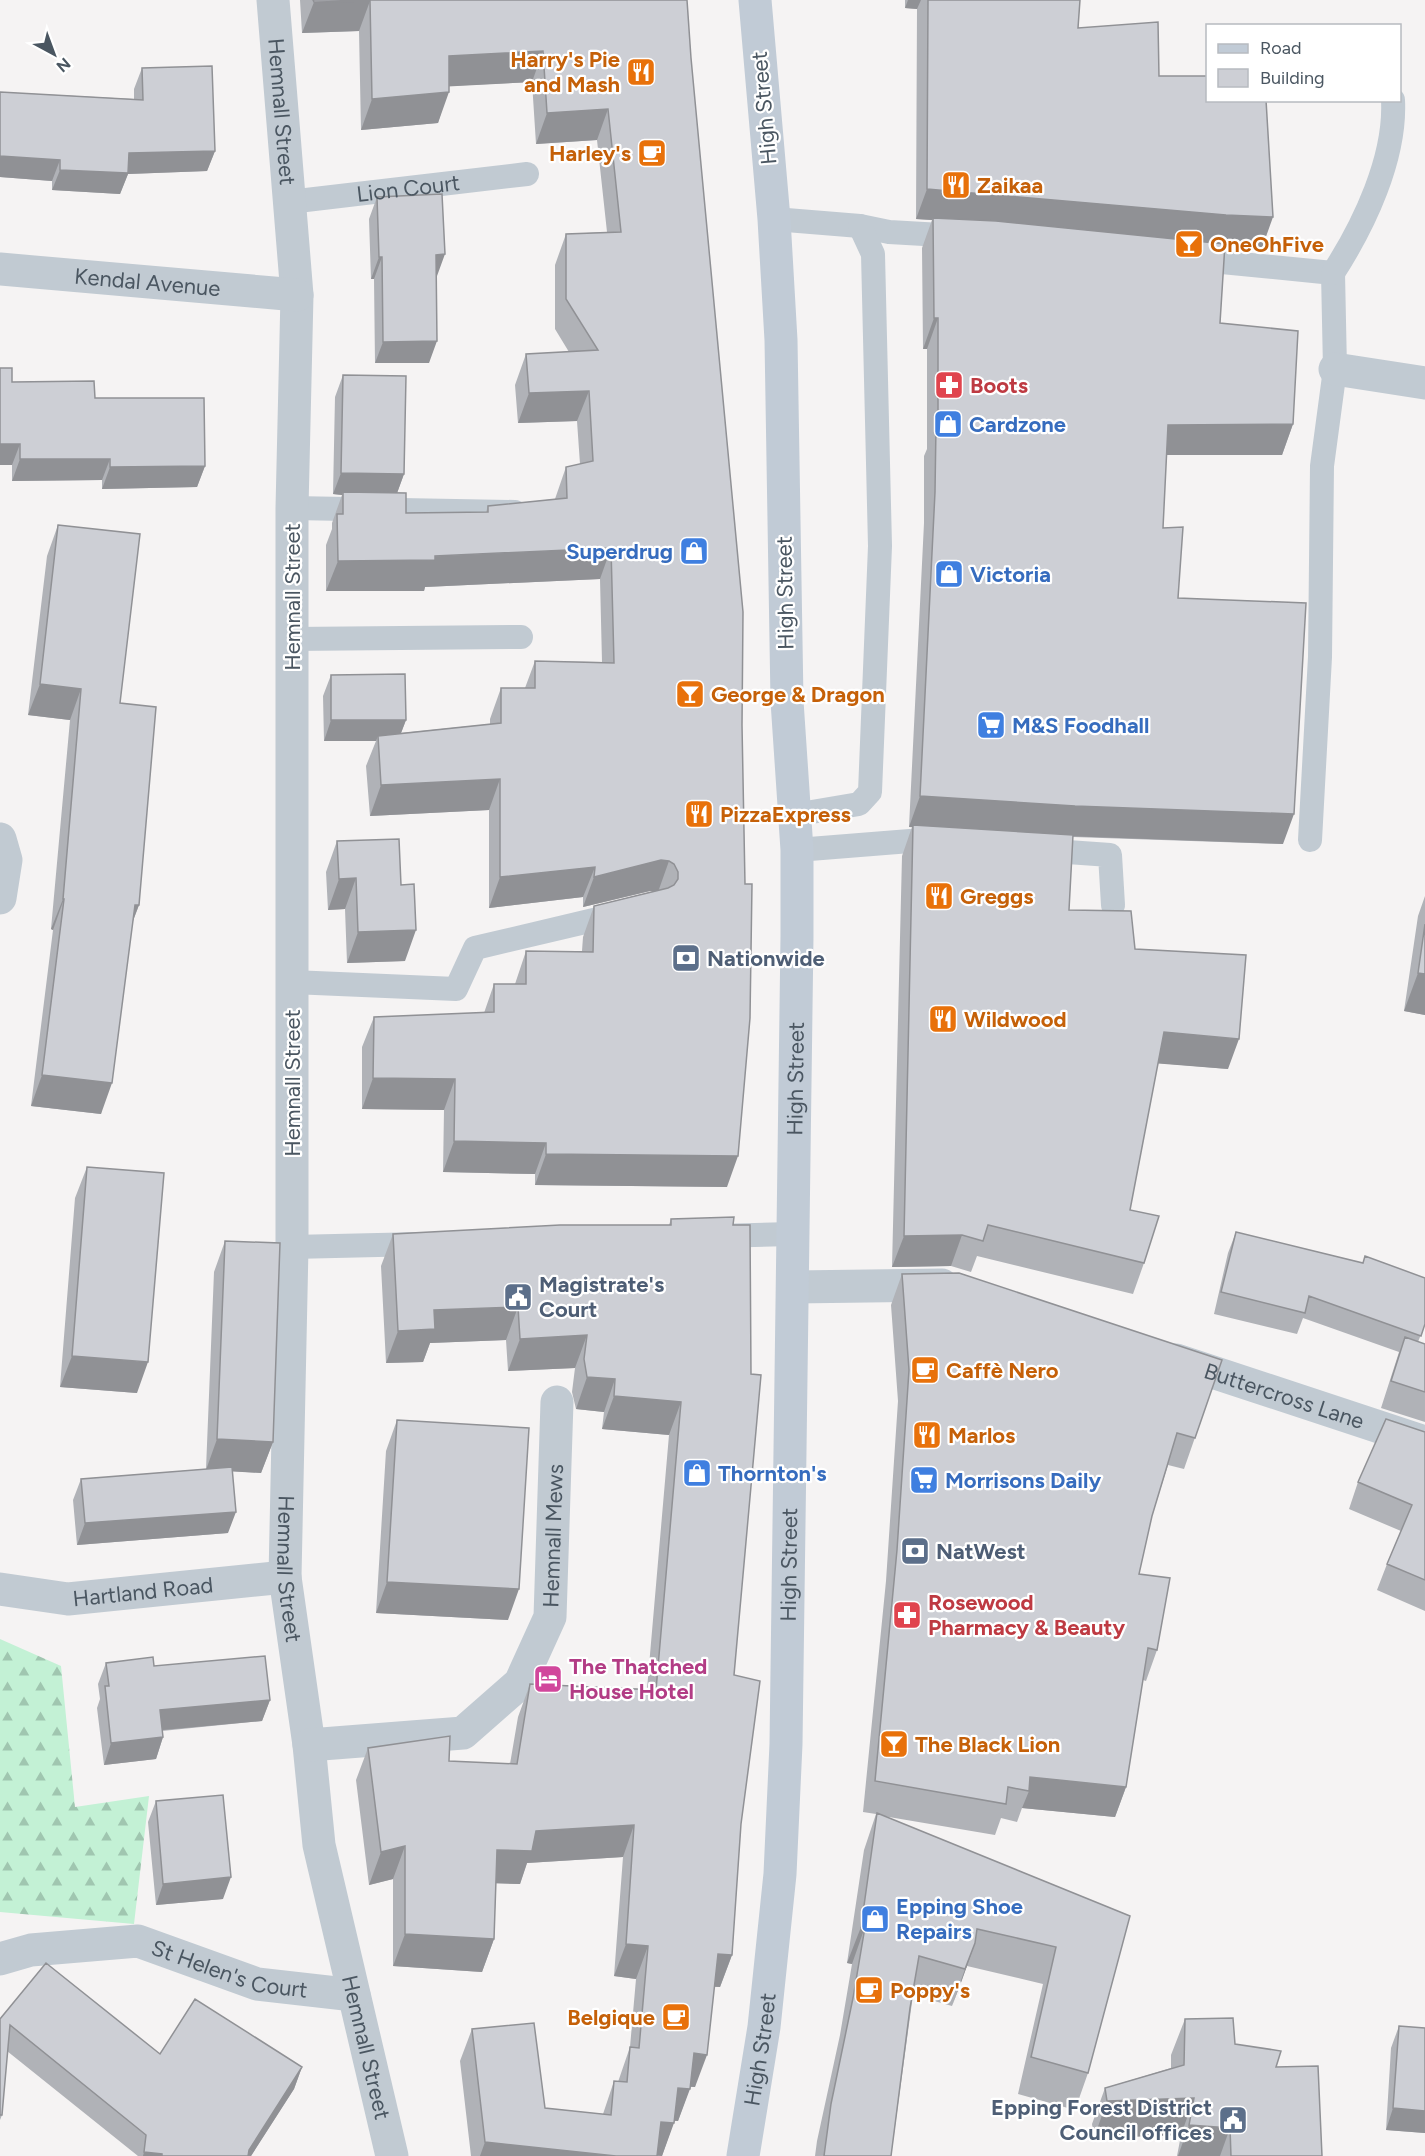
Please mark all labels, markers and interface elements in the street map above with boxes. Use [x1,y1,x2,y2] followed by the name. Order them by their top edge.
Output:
[24,24,84,84] north arrow
[1206,24,1401,102] legend
[263,37,302,186] street label: Hemnall Street
[1260,37,1301,59] text: Road
[510,46,620,98] place label: Harry's Pie and Mash
[746,50,782,166] street label: High Street
[53,54,74,76] text: N
[625,56,657,88] restaurant icon: Harry's Pie and Mash
[1260,67,1325,89] text: Building
[636,137,668,169] cafe icon: Harley's
[549,140,631,167] place label: Harley's
[355,169,461,207] street label: Lion Court
[940,169,972,201] restaurant icon: Zaikaa
[977,172,1043,199] place label: Zaikaa
[1173,228,1205,260] bar icon: OneOhFive
[1210,231,1324,258] place label: OneOhFive
[73,262,222,302] street label: Kendal Avenue
[933,369,965,401] pharmacy icon: Boots
[970,372,1028,399] place label: Boots
[932,408,964,440] shop icon: Cardzone
[969,411,1066,438] place label: Cardzone
[279,523,306,671] street label: Hemnall Street
[678,535,710,567] shop icon: Superdrug
[771,536,799,650] street label: High Street
[566,538,673,565] place label: Superdrug
[933,558,965,590] shop icon: Victoria
[970,561,1051,588] place label: Victoria
[674,678,706,710] bar icon: George & Dragon
[711,681,885,708] place label: George & Dragon
[975,709,1007,741] supermarket icon: M&S Foodhall
[1012,712,1149,739] place label: M&S Foodhall
[683,798,715,830] restaurant icon: PizzaExpress
[720,801,851,828] place label: PizzaExpress
[923,880,955,912] restaurant icon: Greggs
[960,883,1034,910] place label: Greggs
[670,942,702,974] bank icon: Nationwide
[707,945,825,972] place label: Nationwide
[927,1003,959,1035] restaurant icon: Wildwood
[964,1006,1067,1033] place label: Wildwood
[279,1009,306,1157] street label: Hemnall Street
[781,1022,809,1136] street label: High Street
[539,1271,664,1323] place label: Magistrate's Court
[502,1281,534,1313] public building icon: Magistrate's Court
[909,1354,941,1386] cafe icon: Caffè Nero
[946,1357,1059,1384] place label: Caffè Nero
[1201,1357,1368,1435] street label: Buttercross Lane
[911,1419,943,1451] restaurant icon: Marlos
[948,1422,1015,1449] place label: Marlos
[681,1457,713,1489] shop icon: Thornton's
[718,1460,827,1487] place label: Thornton's
[537,1464,568,1608] street label: Hemnall Mews
[908,1464,940,1496] supermarket icon: Morrisons Daily
[945,1467,1101,1494] place label: Morrisons Daily
[271,1495,308,1644] street label: Hemnall Street
[774,1508,803,1622] street label: High Street
[899,1535,931,1567] bank icon: NatWest
[936,1538,1026,1565] place label: NatWest
[71,1571,214,1612] street label: Hartland Road
[928,1589,1125,1641] place label: Rosewood Pharmacy & Beauty
[891,1599,923,1631] pharmacy icon: Rosewood Pharmacy & Beauty
[569,1653,707,1705] place label: The Thatched House Hotel
[532,1663,564,1695] hotel icon: The Thatched House Hotel
[878,1728,910,1760] bar icon: The Black Lion
[915,1731,1060,1758] place label: The Black Lion
[896,1893,1023,1945] place label: Epping Shoe Repairs
[859,1903,891,1935] shop icon: Epping Shoe Repairs
[148,1934,309,2003] street label: St Helen's Court
[336,1972,396,2122] street label: Hemnall Street
[853,1974,885,2006] cafe icon: Poppy's
[890,1977,970,2004] place label: Poppy's
[738,1992,781,2108] street label: High Street
[660,2001,692,2033] cafe icon: Belgique
[567,2004,655,2031] place label: Belgique
[991,2094,1212,2146] place label: Epping Forest District Council offices
[1217,2104,1249,2136] public building icon: Epping Forest District Council offices

